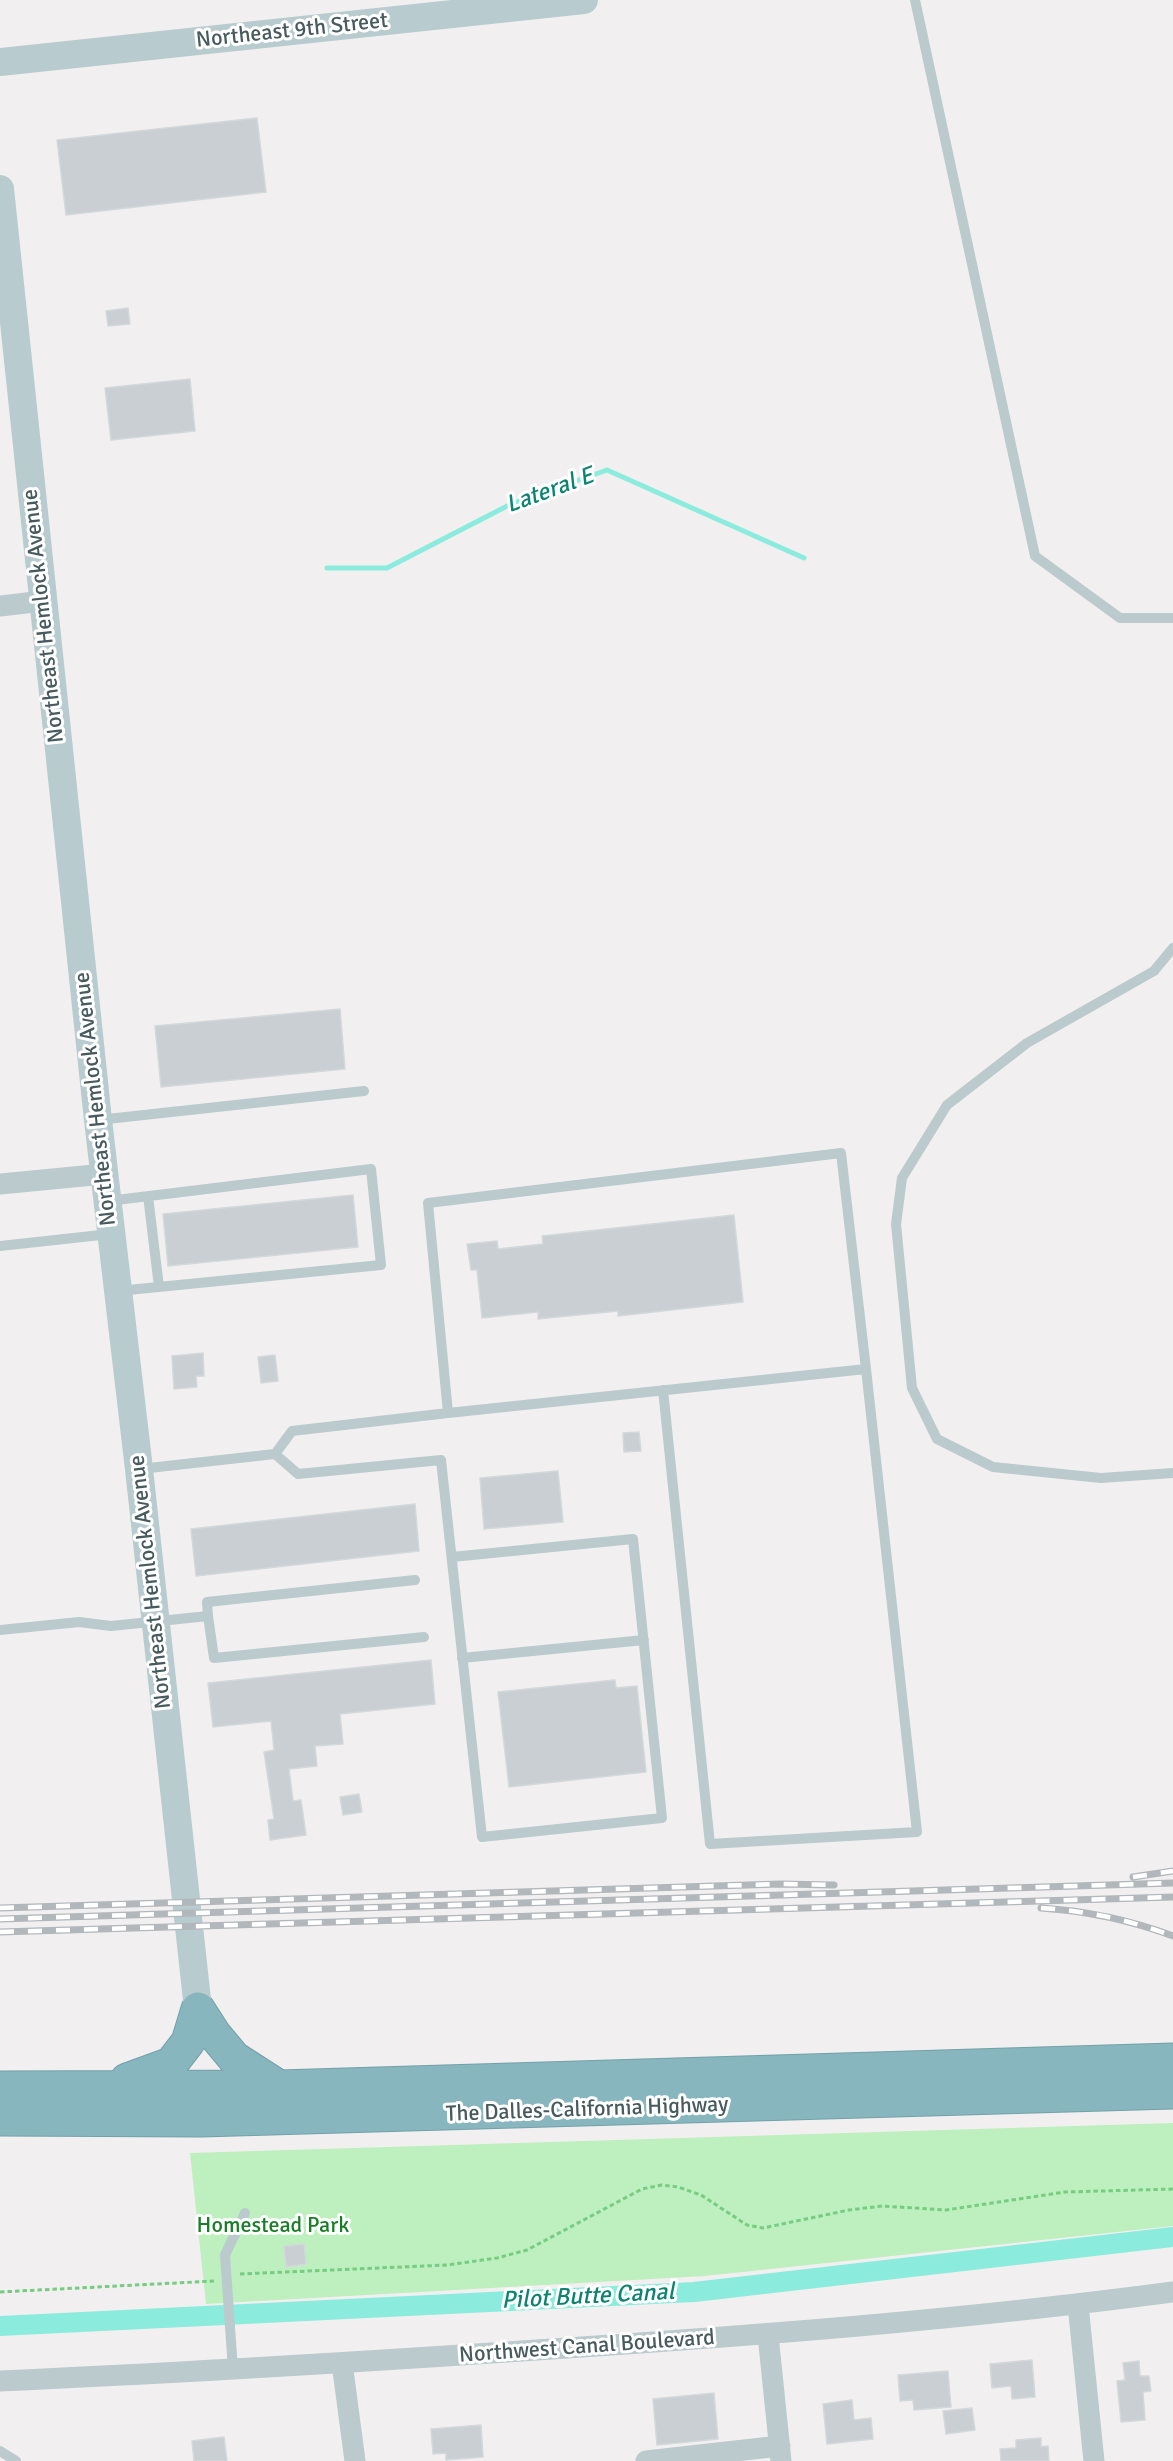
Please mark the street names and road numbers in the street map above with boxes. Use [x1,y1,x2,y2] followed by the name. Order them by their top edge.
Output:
[195,8,389,54] street label: Northeast 9th Street
[18,488,70,744] street label: Northeast Hemlock Avenue
[70,971,122,1227] street label: Northeast Hemlock Avenue
[125,1454,177,1710] street label: Northeast Hemlock Avenue
[445,2092,729,2128] street label: The Dalles-California Highway
[458,2325,716,2369] street label: Northwest Canal Boulevard

